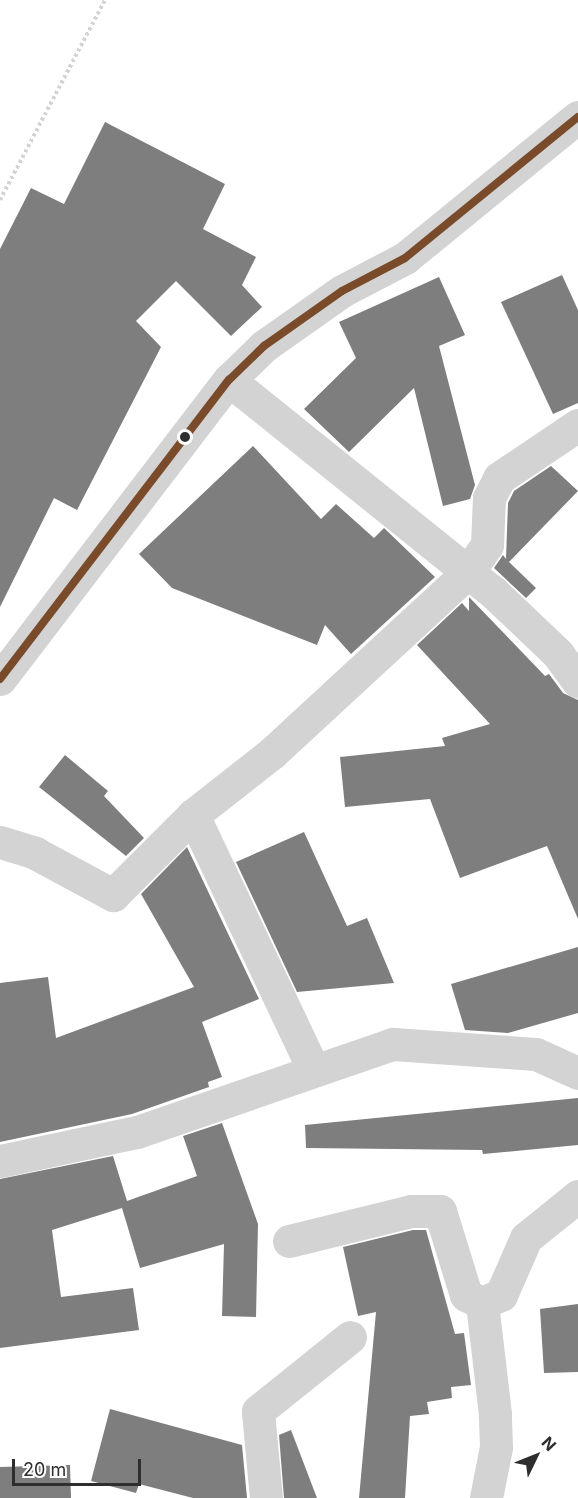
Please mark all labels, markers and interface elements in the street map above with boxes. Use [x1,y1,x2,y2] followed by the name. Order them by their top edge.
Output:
[179,431,191,443] unlabelled marker
[506,1426,566,1486] north arrow
[538,1432,561,1455] text: N
[15,1447,144,1485] scale bar
[23,1459,66,1480] text: 20 m

